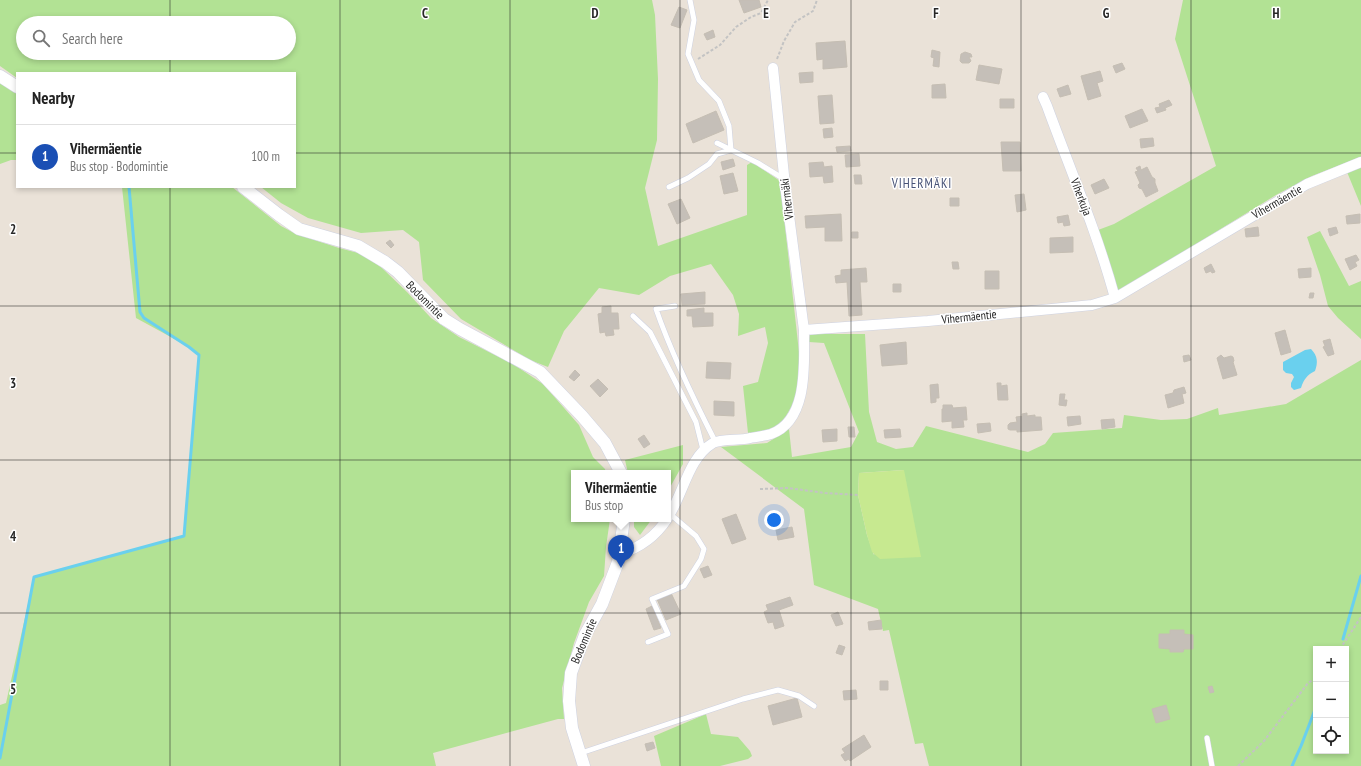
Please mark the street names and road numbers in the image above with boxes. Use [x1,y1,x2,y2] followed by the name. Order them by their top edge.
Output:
[1067,175,1096,218] street label: Viherkuja
[777,178,797,222] street label: Vihermäki
[1248,181,1305,222] street label: Vihermäentie
[403,277,448,322] street label: Bodomintie
[940,306,997,327] street label: Vihermäentie
[567,616,600,666] street label: Bodomintie

